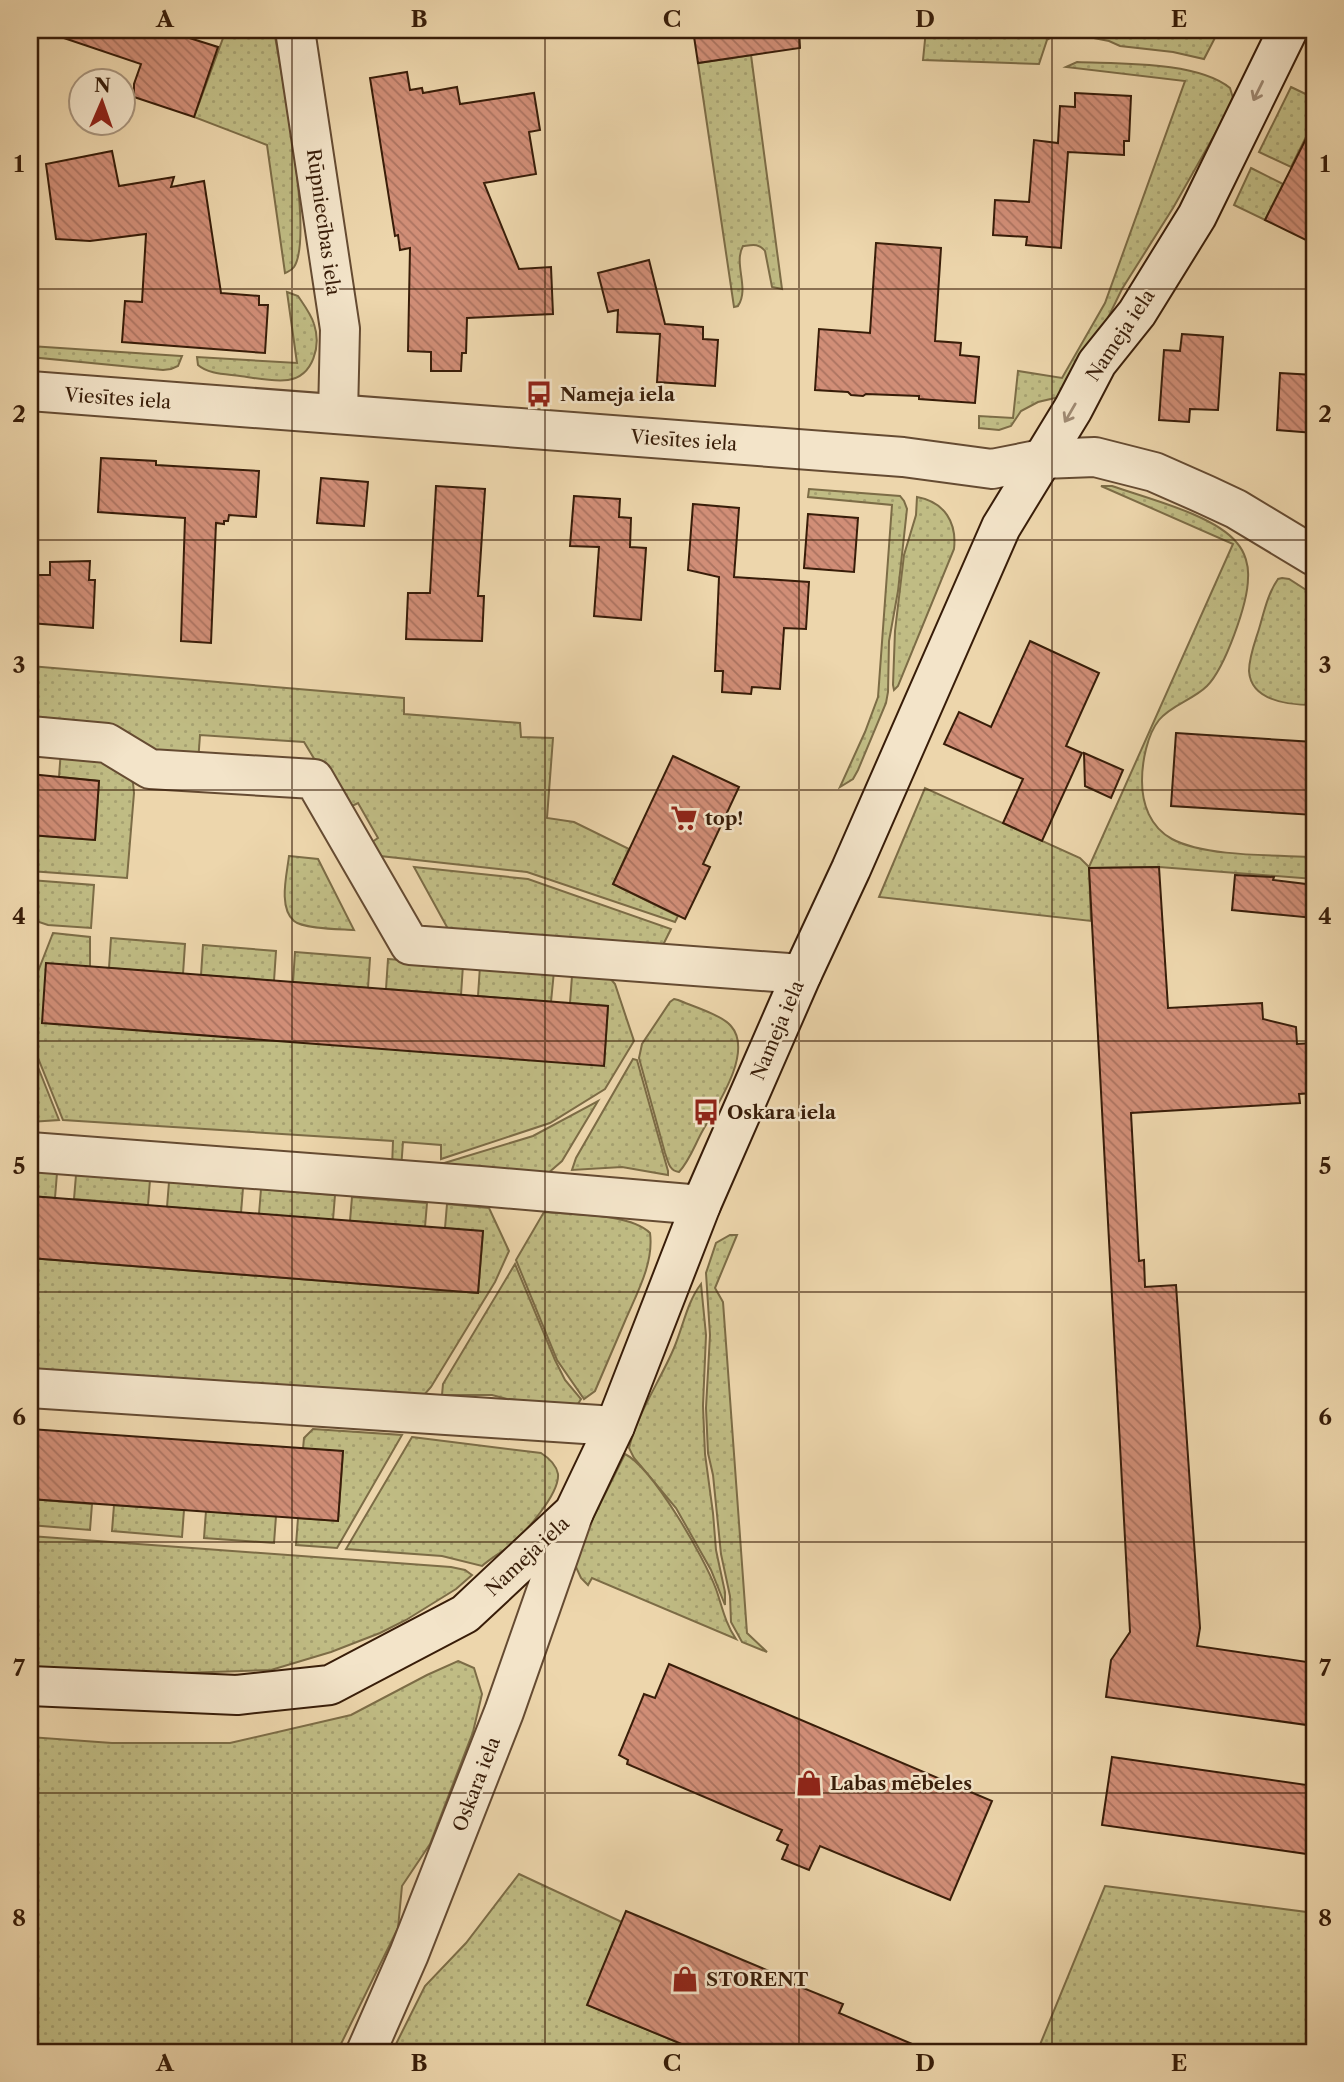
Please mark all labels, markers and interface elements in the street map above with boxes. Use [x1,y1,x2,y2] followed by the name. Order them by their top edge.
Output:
[155,5,175,33] text: A
[410,5,428,33] text: B
[663,5,681,33] text: C
[915,5,935,33] text: D
[1171,5,1187,33] text: E
[66,66,136,136] north arrow
[94,74,111,97] text: N
[1251,80,1265,101] one-way arrow
[302,147,345,297] street label: Rūpniecības iela
[14,150,25,178] text: 1
[1320,150,1331,178] text: 1
[1081,285,1160,386] street label: Nameja iela
[524,379,554,409] bus stop icon: Nameja iela
[63,383,172,414] street label: Viesītes iela
[560,383,676,406] place label: Nameja iela
[12,400,26,428] text: 2
[1318,400,1332,428] text: 2
[1063,403,1077,423] one-way arrow
[629,425,738,456] street label: Viesītes iela
[13,651,26,679] text: 3
[1319,651,1332,679] text: 3
[669,803,699,833] supermarket icon: top!
[705,807,743,830] place label: top!
[12,902,26,930] text: 4
[1318,902,1332,930] text: 4
[746,977,809,1083] street label: Nameja iela
[691,1097,721,1127] bus stop icon: Oskara iela
[727,1101,837,1124] place label: Oskara iela
[13,1152,25,1180] text: 5
[1319,1152,1331,1180] text: 5
[12,1403,26,1431] text: 6
[1318,1403,1332,1431] text: 6
[481,1512,574,1601] street label: Nameja iela
[13,1654,25,1682] text: 7
[1319,1654,1331,1682] text: 7
[448,1734,505,1835] street label: Oskara iela
[794,1768,824,1798] shop icon: Labas mēbeles
[830,1772,972,1795] place label: Labas mēbeles
[12,1904,26,1932] text: 8
[1318,1904,1332,1932] text: 8
[670,1964,700,1994] shop icon: STORENT
[706,1968,809,1991] place label: STORENT
[155,2049,175,2077] text: A
[410,2049,428,2077] text: B
[663,2049,681,2077] text: C
[915,2049,935,2077] text: D
[1171,2049,1187,2077] text: E

